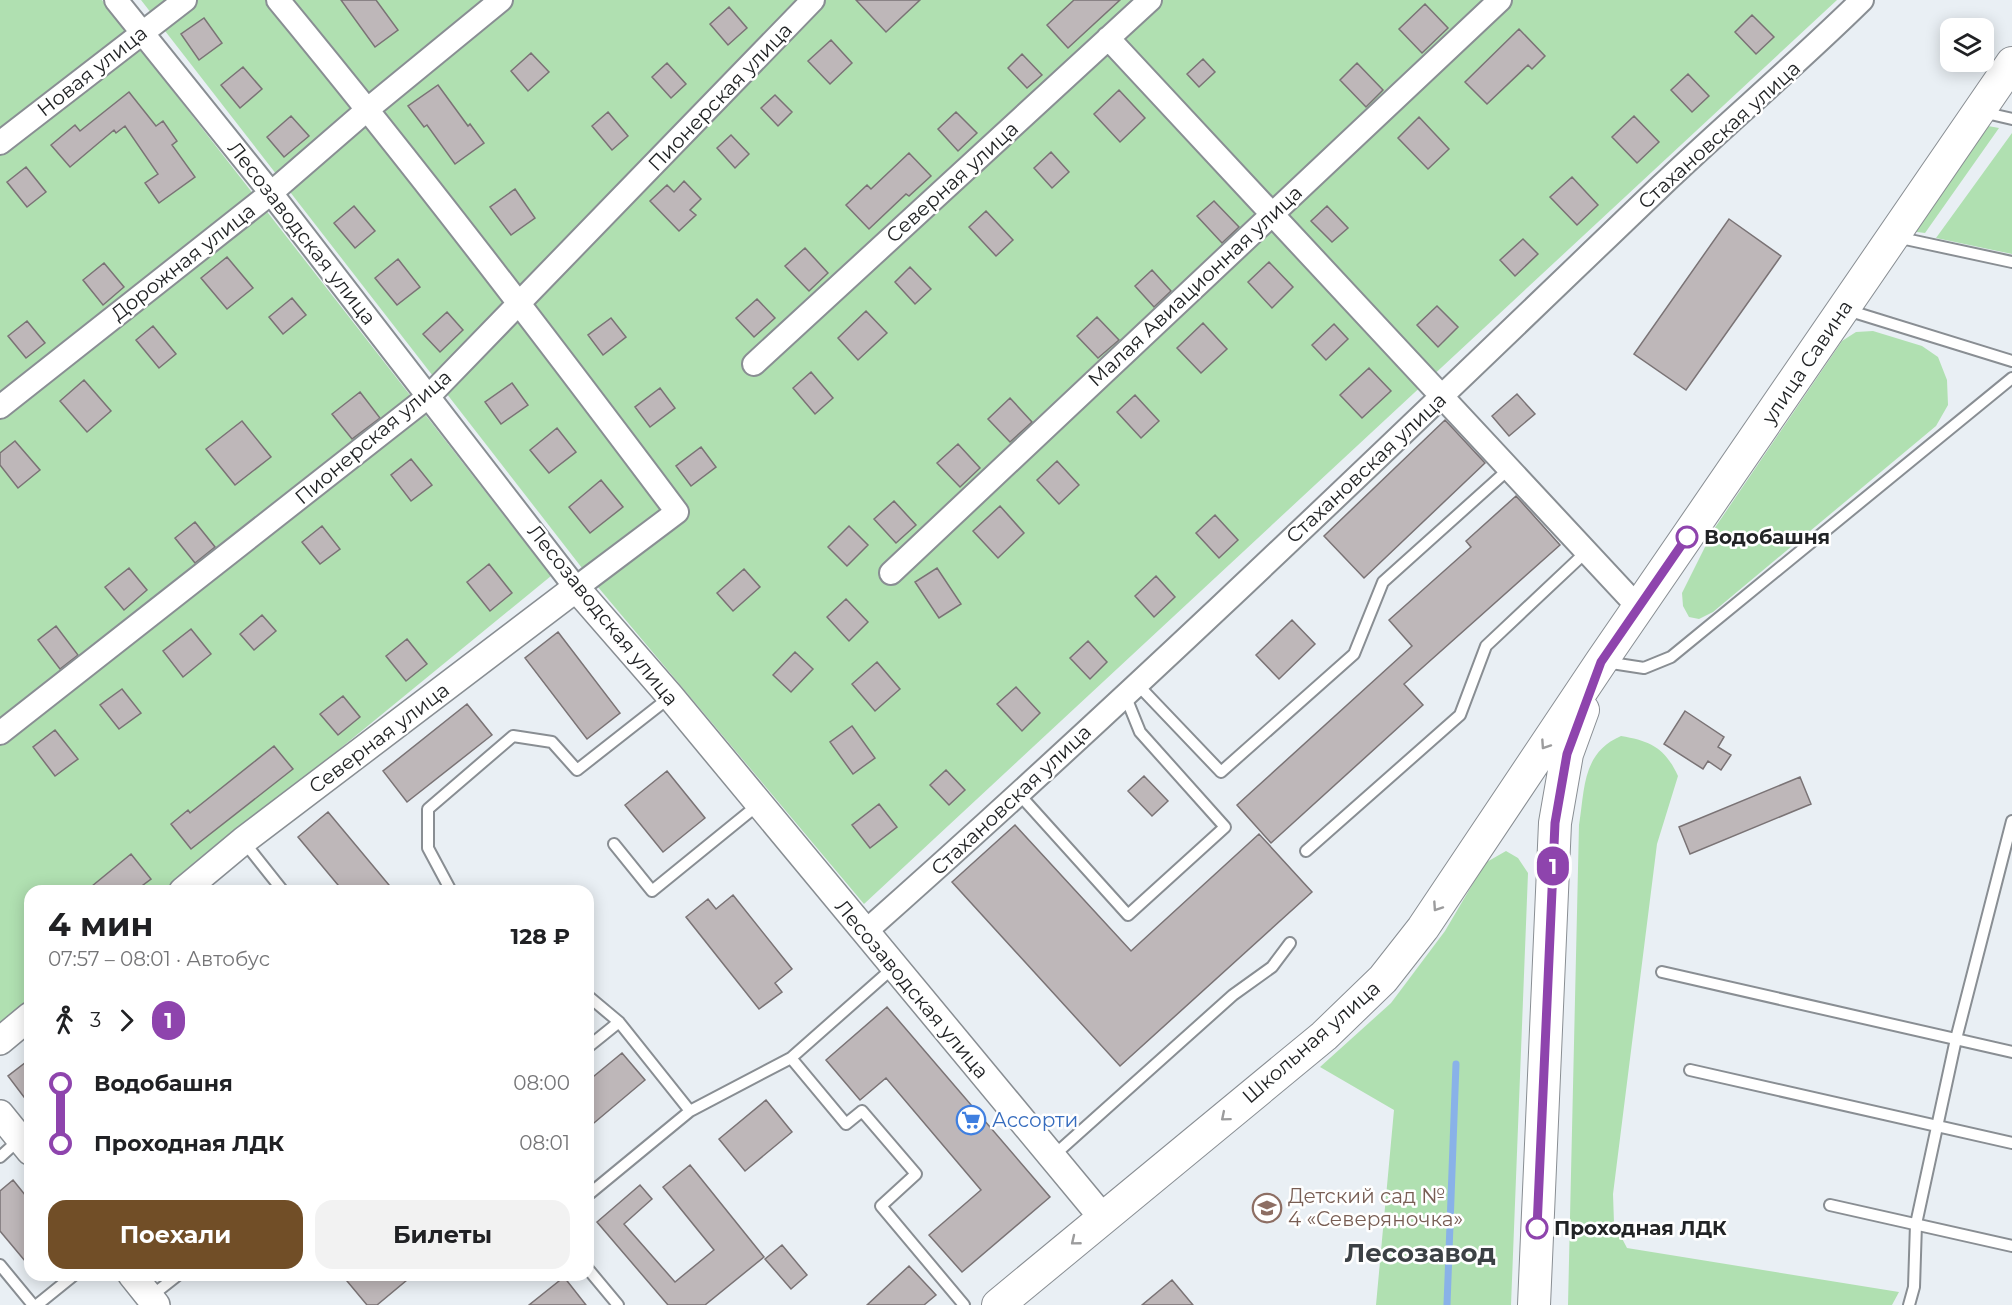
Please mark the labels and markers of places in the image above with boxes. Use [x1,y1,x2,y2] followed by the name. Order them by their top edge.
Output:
[1704,525,1830,549] place label: Водобашня
[1676,526,1698,548] marker: Водобашня
[955,1104,987,1136] supermarket icon: Ассорти
[992,1108,1078,1132] place label: Ассорти
[1288,1184,1463,1231] place label: Детский сад № 4 «Северяночка»
[1251,1192,1283,1224] school or university icon: Детский сад № 4 «Северяночка»
[1554,1216,1727,1240] place label: Проходная ЛДК
[1526,1217,1548,1239] marker: Проходная ЛДК

